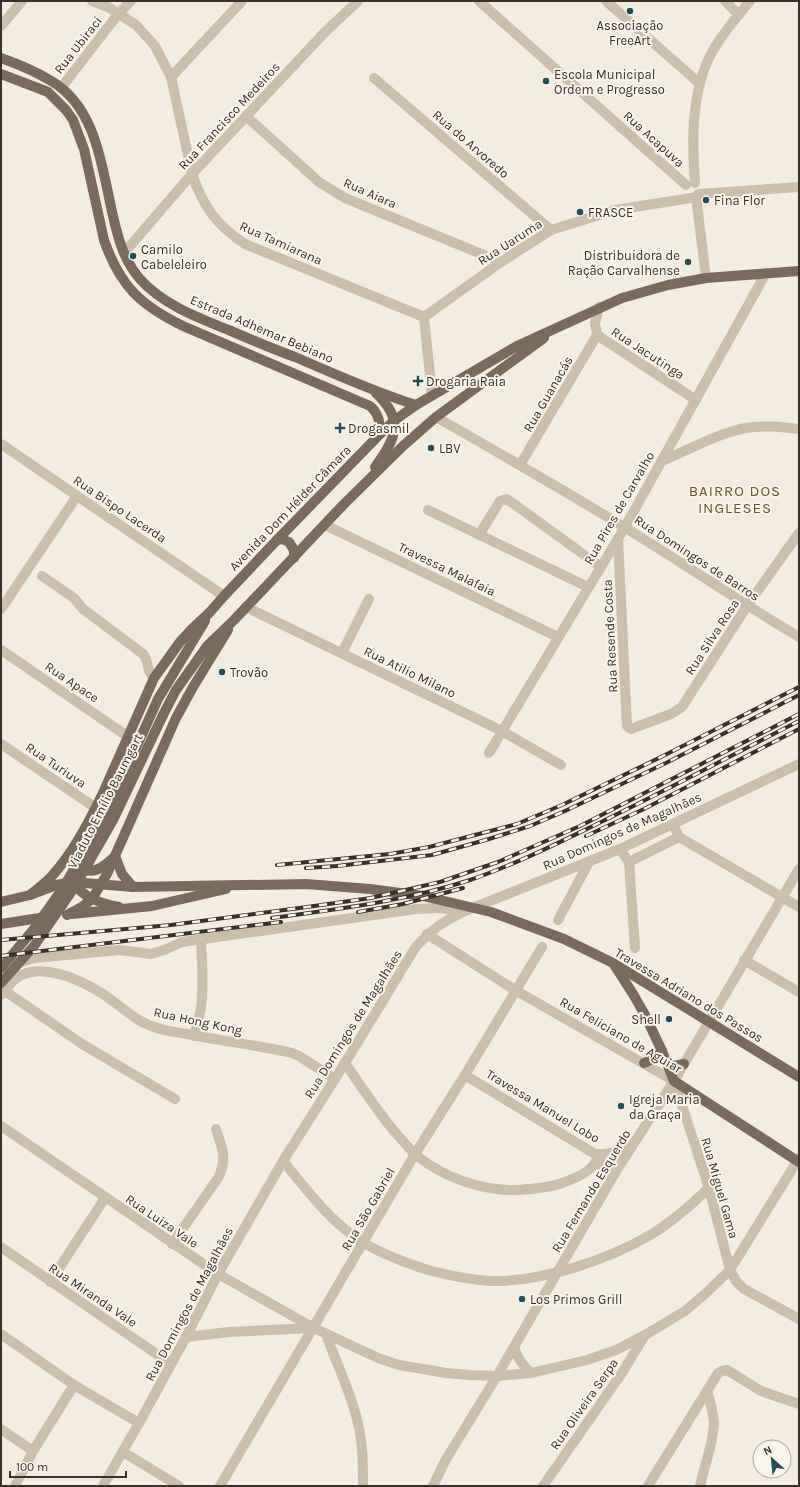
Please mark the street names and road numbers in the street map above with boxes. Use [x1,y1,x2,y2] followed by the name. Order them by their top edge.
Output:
[51,13,105,77] street label: Rua Ubiraci
[175,59,283,173] street label: Rua Francisco Medeiros
[430,107,512,181] street label: Rua do Arvoredo
[621,108,687,170] street label: Rua Acapuva
[341,175,399,211] street label: Rua Aiara
[475,216,545,268] street label: Rua Uaruma
[237,218,325,268] street label: Rua Tamiarana
[188,292,336,366] street label: Estrada Adhemar Bebiano
[609,324,687,382] street label: Rua Jacutinga
[520,353,576,435] street label: Rua Guanacás
[226,442,354,574] street label: Avenida Dom Hélder Câmara
[581,449,657,567] street label: Rua Pires de Carvalho
[71,472,169,546] street label: Rua Bispo Lacerda
[632,512,762,604] street label: Rua Domingos de Barros
[396,539,498,599] street label: Travessa Malafaia
[600,579,620,693] street label: Rua Resende Costa
[682,596,742,678] street label: Rua Silva Rosa
[361,643,459,701] street label: Rua Atilio Milano
[42,659,102,706] street label: Rua Apace
[64,731,146,871] street label: Viaduto Emílio Baumgart
[23,739,89,791] street label: Rua Turiuva
[540,789,704,873] street label: Rua Domingos de Magalhães
[612,945,766,1045] street label: Travessa Adriano dos Passos
[301,947,405,1101] street label: Rua Domingos de Magalhães
[557,994,685,1076] street label: Rua Feliciano de Aguiar
[152,1004,244,1038] street label: Rua Hong Kong
[484,1066,602,1146] street label: Travessa Manuel Lobo
[548,1127,634,1256] street label: Rua Fernando Esquerdo
[698,1136,742,1240] street label: Rua Miguel Gama
[338,1165,398,1253] street label: Rua São Gabriel
[123,1191,202,1251] street label: Rua Luiza Vale
[142,1224,236,1384] street label: Rua Domingos de Magalhães
[46,1260,140,1330] street label: Rua Miranda Vale
[547,1355,621,1453] street label: Rua Oliveira Serpa

